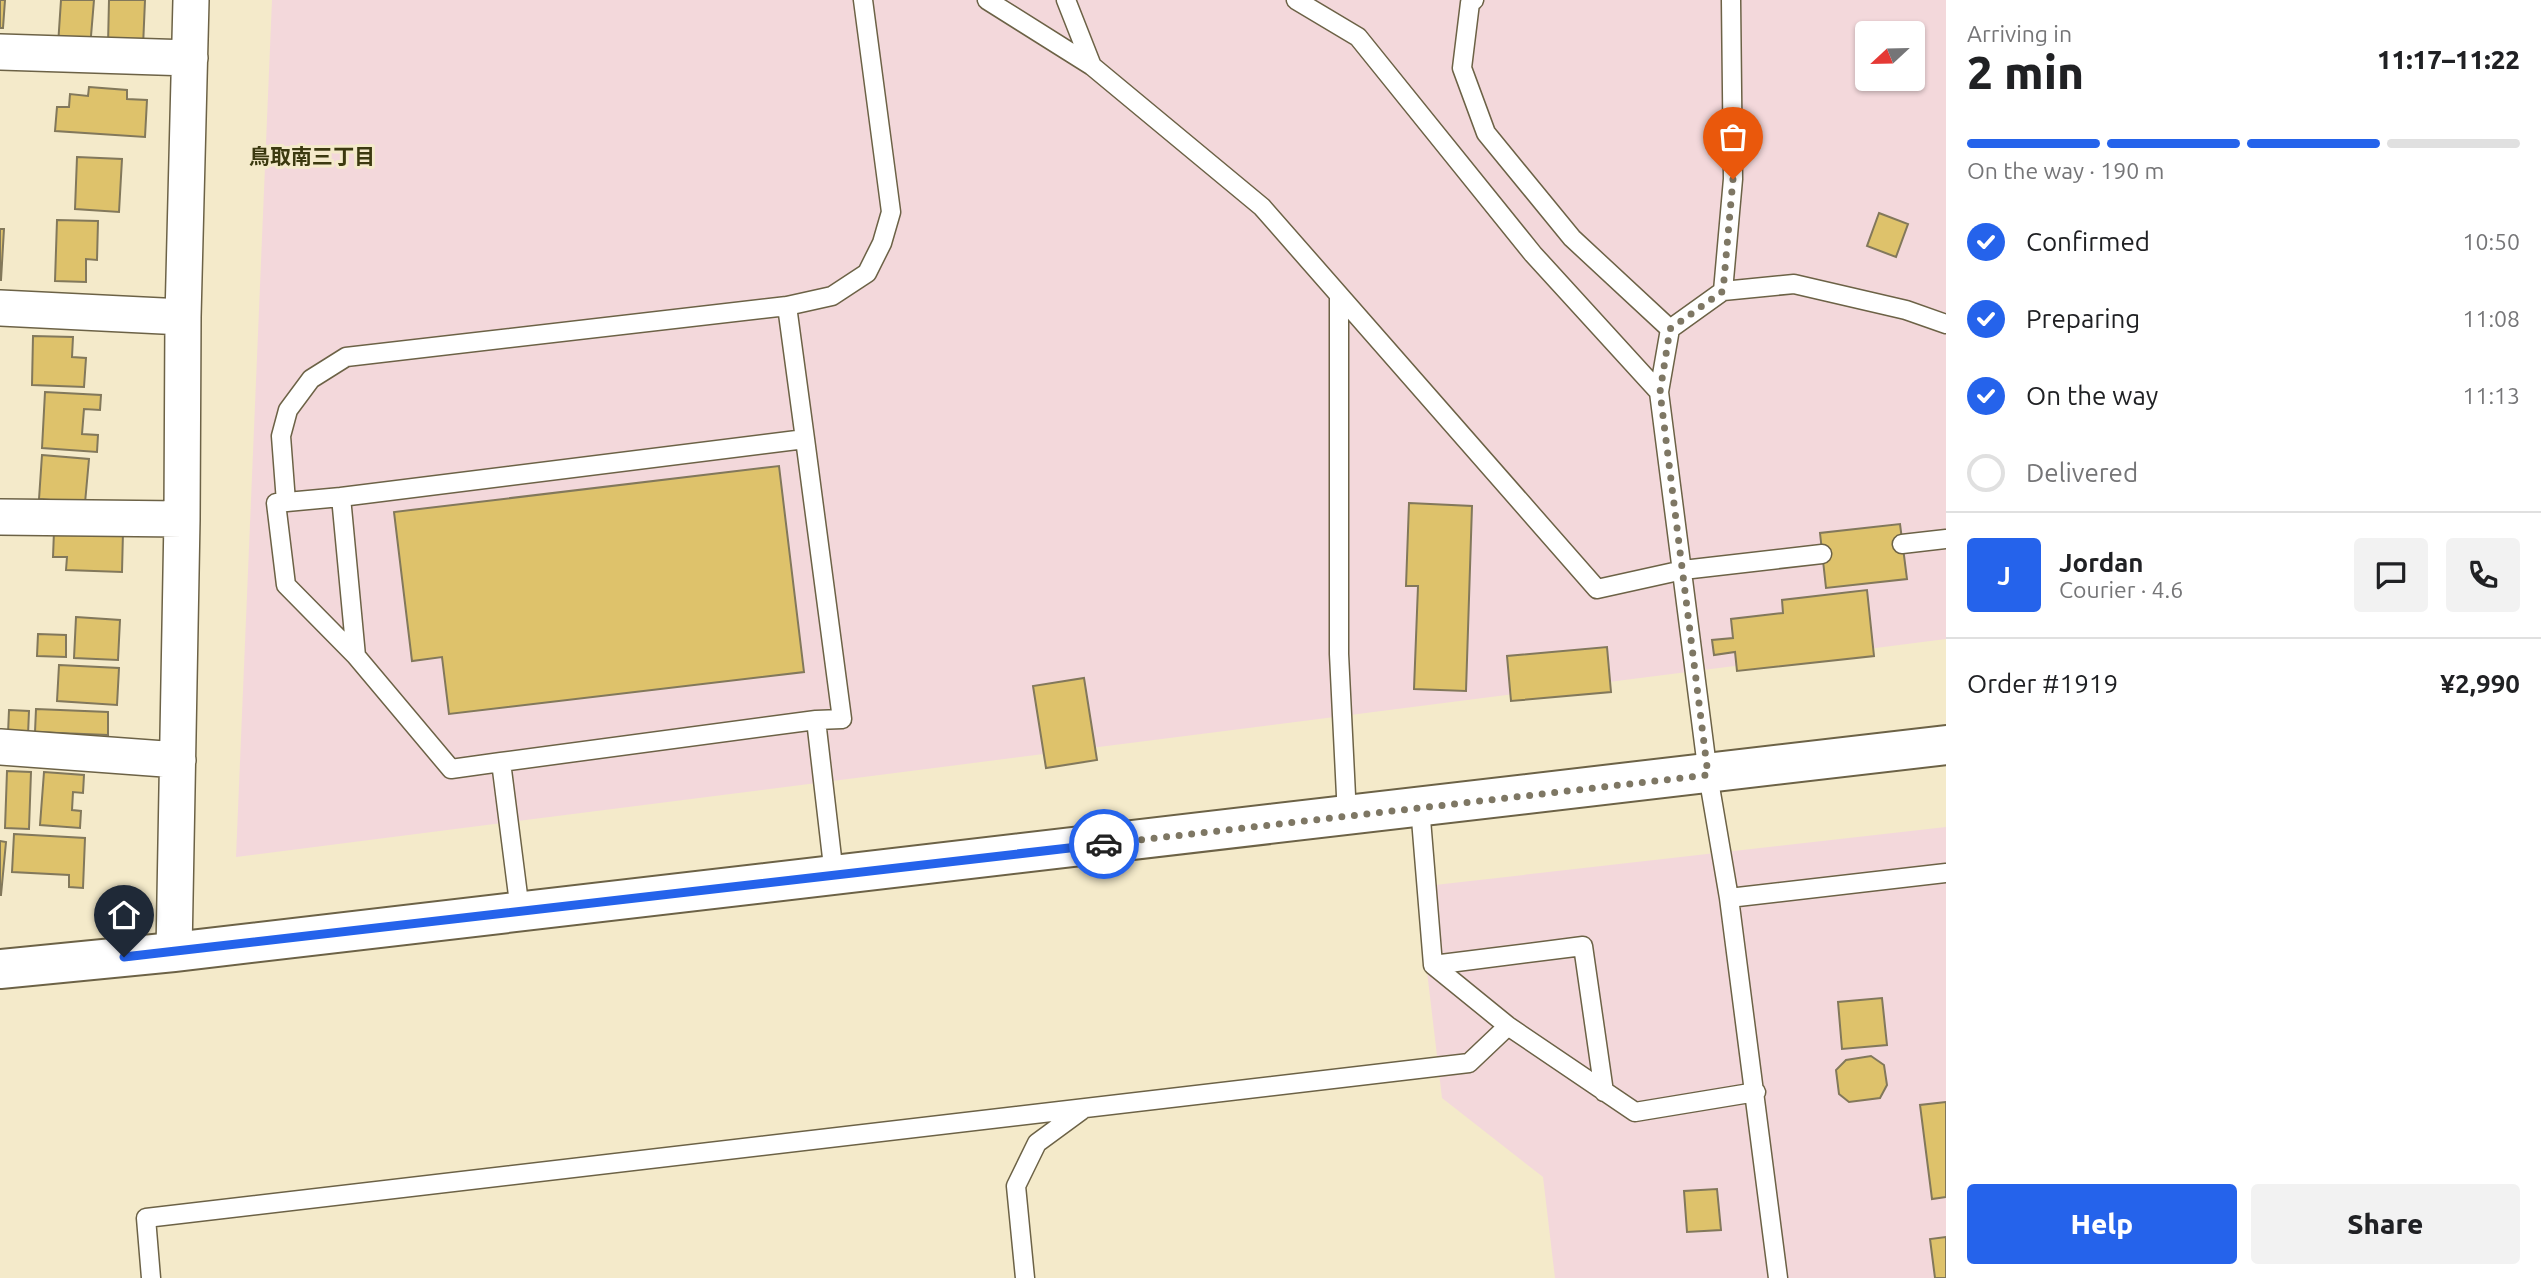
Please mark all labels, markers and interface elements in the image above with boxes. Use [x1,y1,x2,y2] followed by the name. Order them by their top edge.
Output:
[1855,21,1925,91] north arrow
[1855,21,1925,91] map controls
[1967,21,2072,46] text: Arriving in
[2377,45,2520,74] text: 11:17–11:22
[1967,46,2084,98] text: 2 min
[1703,107,1763,179] pin
[1714,118,1752,156] icon: bag
[249,144,375,168] district label: 鳥取南三丁目
[1967,158,2164,183] text: On the way · 190 m
[1967,223,2005,261] icon: check
[2026,227,2150,256] text: Confirmed
[2462,229,2520,254] text: 10:50
[1967,300,2005,338] icon: check
[2026,304,2140,333] text: Preparing
[2462,306,2520,331] text: 11:08
[1967,377,2005,415] icon: check
[2026,381,2158,410] text: On the way
[2462,383,2520,408] text: 11:13
[2026,458,2138,487] text: Delivered
[2354,538,2428,612] button: chat
[2446,538,2520,612] button: phone
[2059,548,2144,577] text: Jordan
[1997,561,2011,590] text: J
[2059,577,2183,602] text: Courier · 4.6
[1967,669,2118,698] text: Order #1919
[2440,669,2520,698] text: ¥2,990
[1069,809,1139,879] courier
[1085,825,1123,863] icon: car
[94,885,154,957] pin
[105,896,143,934] icon: home
[1967,1184,2237,1264] button: Help
[2251,1184,2520,1264] button: Share

